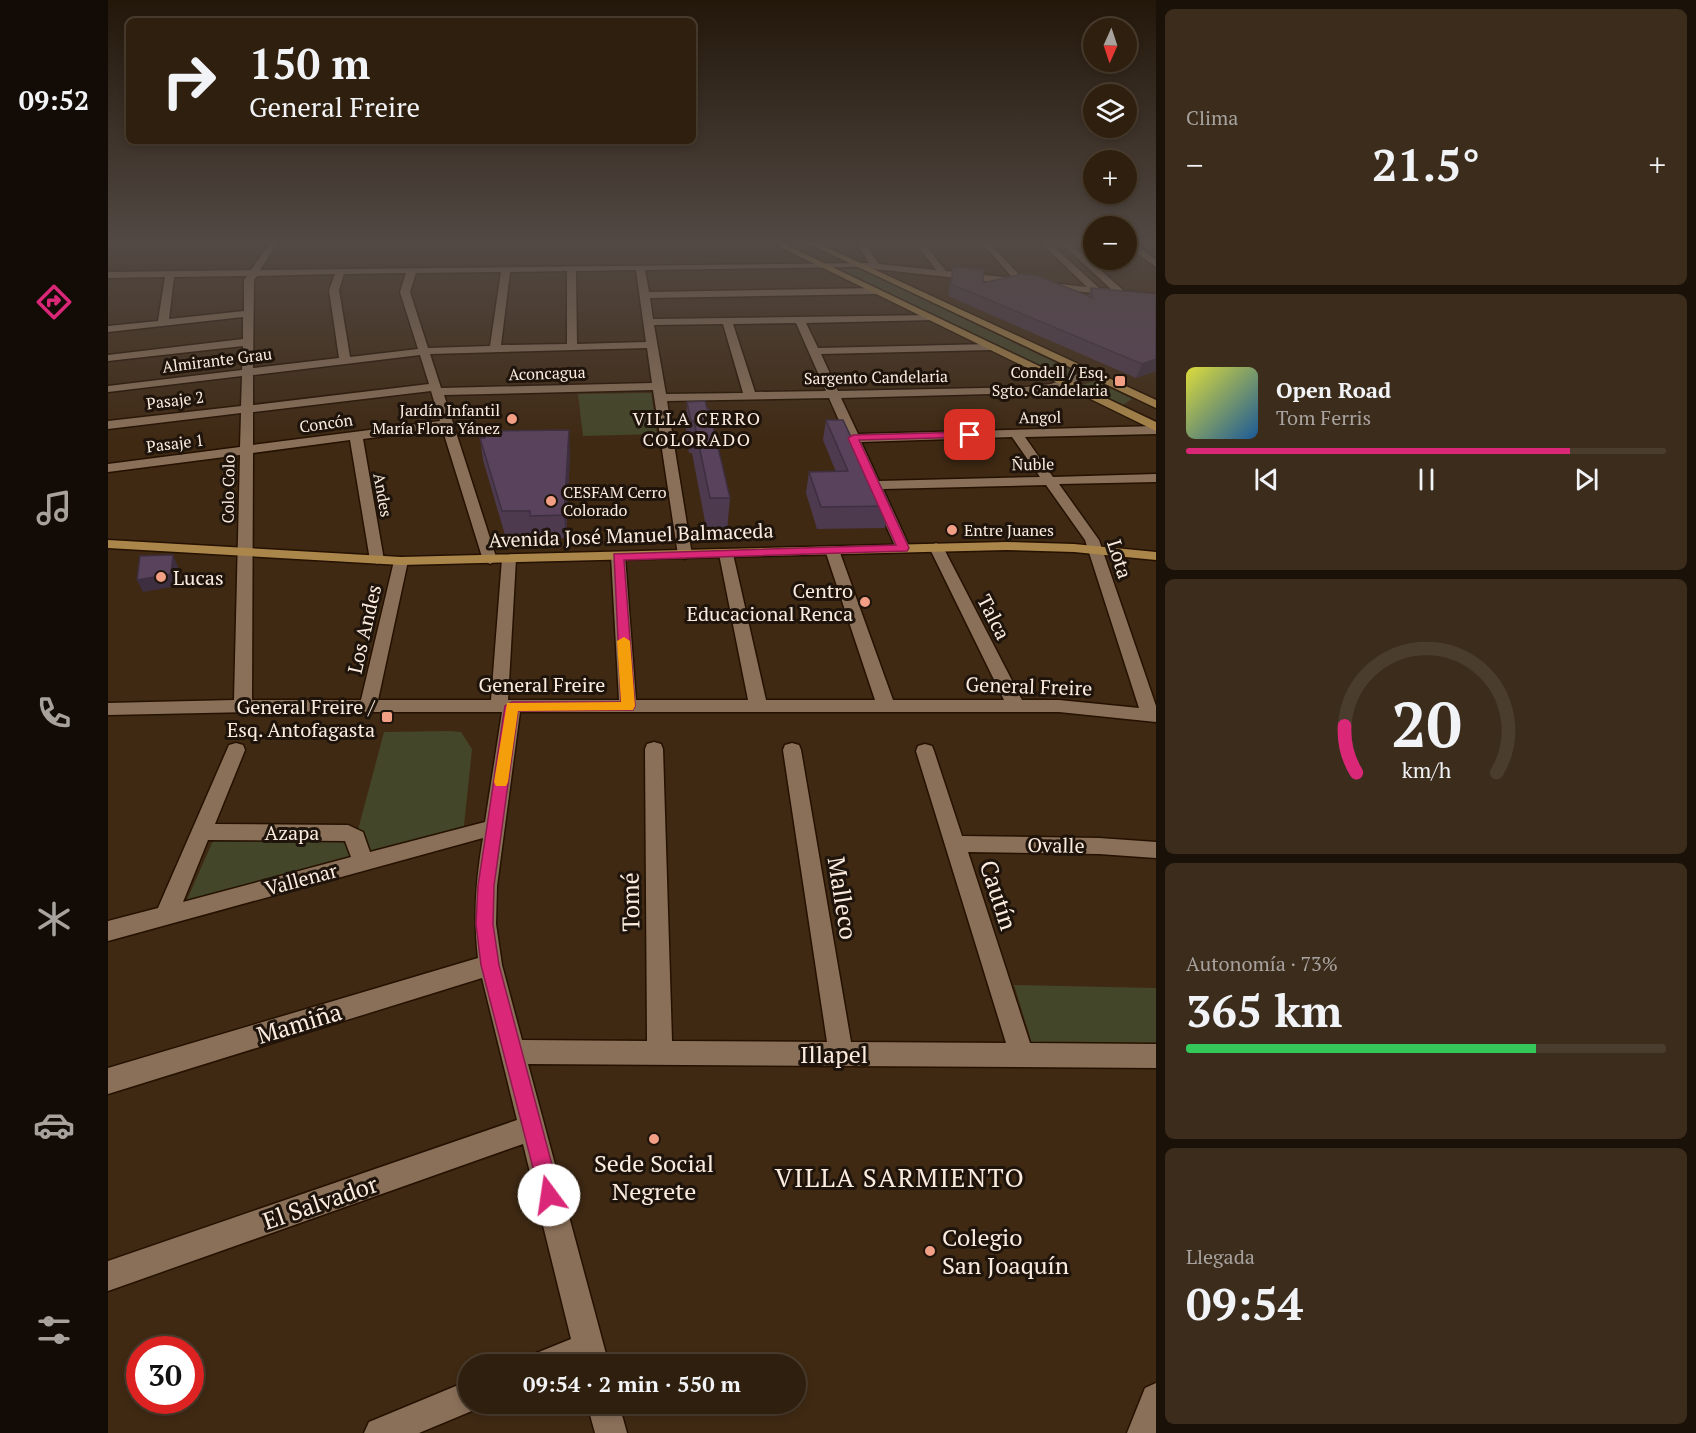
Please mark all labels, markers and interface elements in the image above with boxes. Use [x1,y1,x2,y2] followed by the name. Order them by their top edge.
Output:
[1083,18,1137,72] north arrow
[1083,18,1137,270] map controls
[249,35,370,91] text: 150 m
[150,42,228,120] icon: right
[19,82,89,118] text: 09:52
[1083,84,1137,138] button: layers
[249,89,420,125] text: General Freire
[1186,104,1238,131] text: Clima
[1372,134,1480,194] text: 21.5°
[1186,143,1204,186] text: −
[1648,143,1666,186] text: +
[1083,150,1137,204] button: +
[1083,216,1137,270] button: −
[33,281,75,323] icon: directions
[161,342,273,378] street label: Almirante Grau
[508,361,586,385] street label: Aconcagua
[992,361,1108,401] place label: Condell / Esq. Sgto. Candelaria
[804,365,948,389] street label: Sargento Candelaria
[1113,374,1127,388] marker: Condell / Esq. Sgto. Candelaria
[1276,375,1391,404] text: Open Road
[145,386,205,414] street label: Pasaje 2
[372,399,500,439] place label: Jardín Infantil María Flora Yánez
[1276,404,1371,431] text: Tom Ferris
[633,406,762,451] district label: VILLA CERRO COLORADO
[1019,406,1062,428] street label: Angol
[298,408,355,438] street label: Concón
[944,409,995,460] pin
[505,412,519,426] marker: Jardín Infantil María Flora Yánez
[953,418,986,451] icon: arrive
[145,429,205,457] street label: Pasaje 1
[1012,453,1054,475] street label: Ñuble
[216,454,240,524] street label: Colo Colo
[1250,463,1283,496] icon: previous
[1410,463,1443,496] icon: pause
[1570,463,1603,496] icon: next
[368,471,398,519] street label: Andes
[563,481,667,521] place label: CESFAM Cerro Colorado
[33,487,75,529] icon: music
[544,494,558,508] marker: CESFAM Cerro Colorado
[488,517,774,553] street label: Avenida José Manuel Balmaceda
[964,519,1054,541] place label: Entre Juanes
[945,523,959,537] marker: Entre Juanes
[1101,536,1139,582] street label: Lota
[173,564,224,591] place label: Lucas
[154,570,168,584] marker: Lucas
[686,577,853,627] place label: Centro Educacional Renca
[341,582,387,676] street label: Los Andes
[971,590,1017,644] street label: Talca
[858,595,872,609] marker: Centro Educacional Renca
[965,670,1093,702] street label: General Freire
[479,671,605,698] street label: General Freire
[1391,683,1461,766] text: 20
[33,692,75,734] icon: phone
[227,693,376,743] place label: General Freire / Esq. Antofagasta
[380,710,394,724] marker: General Freire / Esq. Antofagasta
[1401,757,1451,785] text: km/h
[265,819,319,846] street label: Azapa
[1027,831,1085,859] street label: Ovalle
[821,854,865,942] street label: Malleco
[262,856,341,902] street label: Vallenar
[973,856,1025,934] street label: Cautín
[613,872,647,932] street label: Tomé
[33,898,75,940] icon: climate
[1186,950,1338,977] text: Autonomía · 73%
[1186,980,1342,1040] text: 365 km
[253,995,345,1051] street label: Mamiña
[800,1038,868,1070] street label: Illapel
[33,1104,75,1146] icon: car
[647,1132,661,1146] marker: Sede Social Negrete
[594,1147,714,1207] place label: Sede Social Negrete
[775,1160,1025,1194] district label: VILLA SARMIENTO
[517,1163,581,1227] position arrow
[258,1167,382,1237] street label: El Salvador
[942,1221,1069,1281] place label: Colegio San Joaquín
[1186,1243,1255,1270] text: Llegada
[923,1244,937,1258] marker: Colegio San Joaquín
[1186,1273,1303,1333] text: 09:54
[33,1309,75,1351] icon: filters
[126,1336,204,1414] speed limit sign: 30
[523,1369,741,1398] text: 09:54 · 2 min · 550 m

